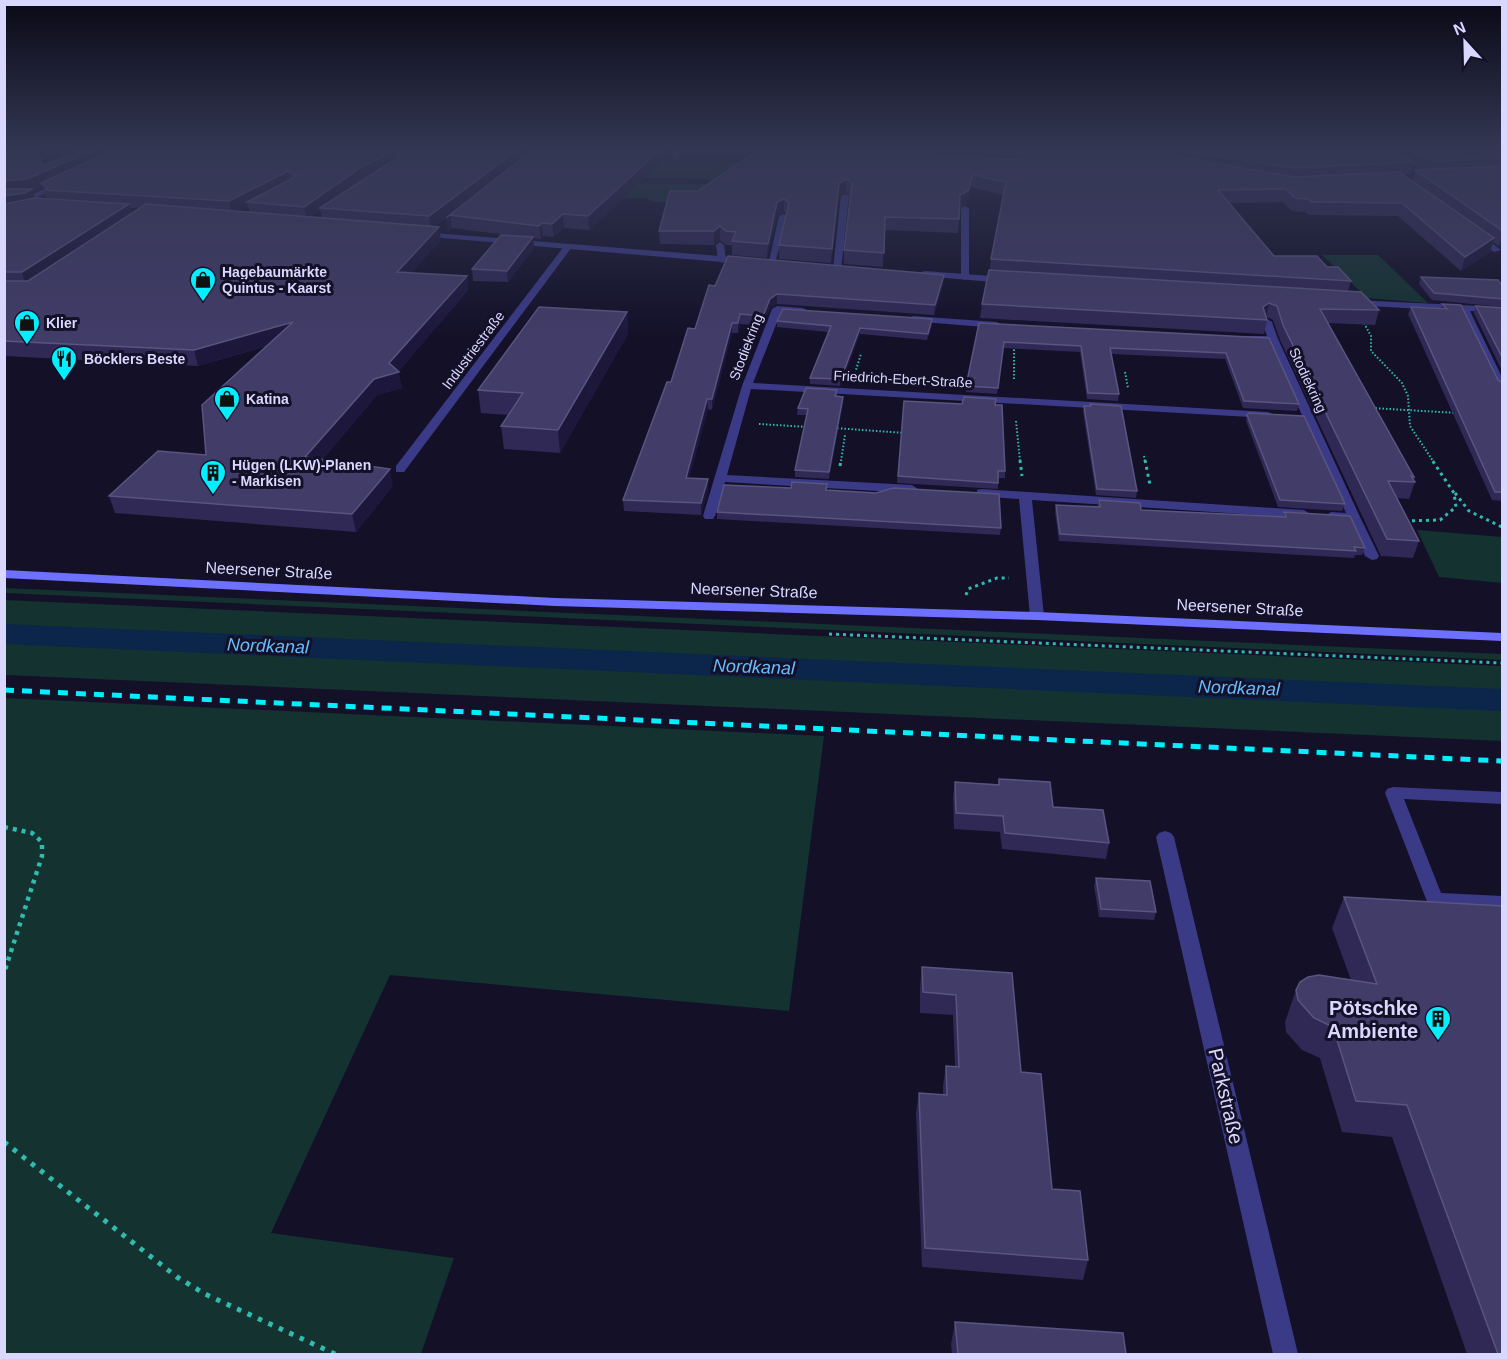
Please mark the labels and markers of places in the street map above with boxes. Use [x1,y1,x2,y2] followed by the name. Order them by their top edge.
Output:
[222,264,331,296] place label: Hagebaumärkte Quintus - Kaarst
[188,265,218,303] shop icon: Hagebaumärkte Quintus - Kaarst
[12,308,42,346] shop icon: Klier
[46,315,78,331] place label: Klier
[49,344,79,382] restaurant icon: Böcklers Beste
[84,351,185,367] place label: Böcklers Beste
[212,384,242,422] shop icon: Katina
[246,391,289,407] place label: Katina
[232,457,371,489] place label: Hügen (LKW)-Planen - Markisen
[198,458,228,496] building icon: Hügen (LKW)-Planen - Markisen
[1327,997,1418,1042] place label: Pötschke Ambiente
[1423,1004,1453,1042] building icon: Pötschke Ambiente

